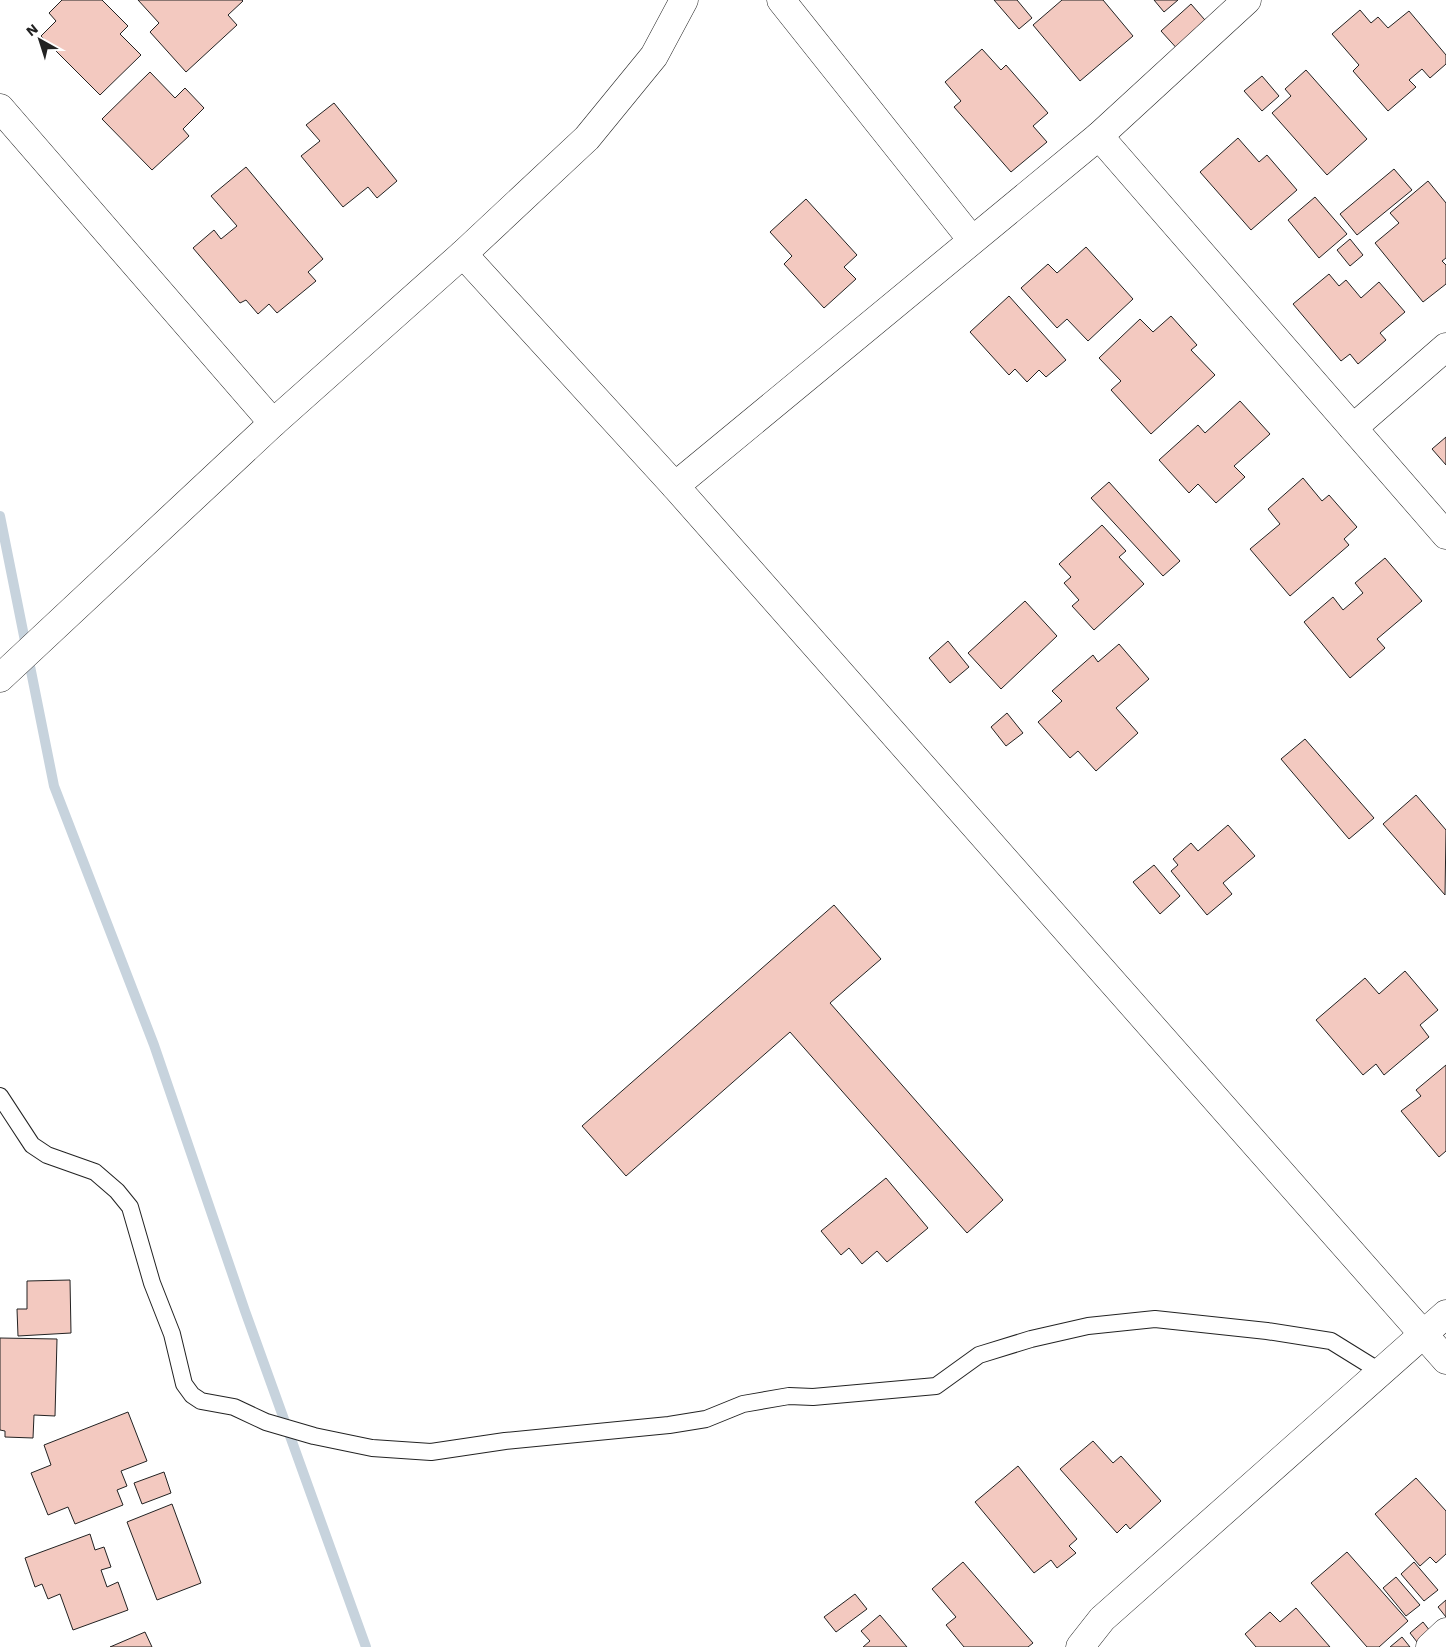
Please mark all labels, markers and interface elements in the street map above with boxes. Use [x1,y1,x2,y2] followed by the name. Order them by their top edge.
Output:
[15,15,65,65] north arrow
[23,20,41,39] text: N

